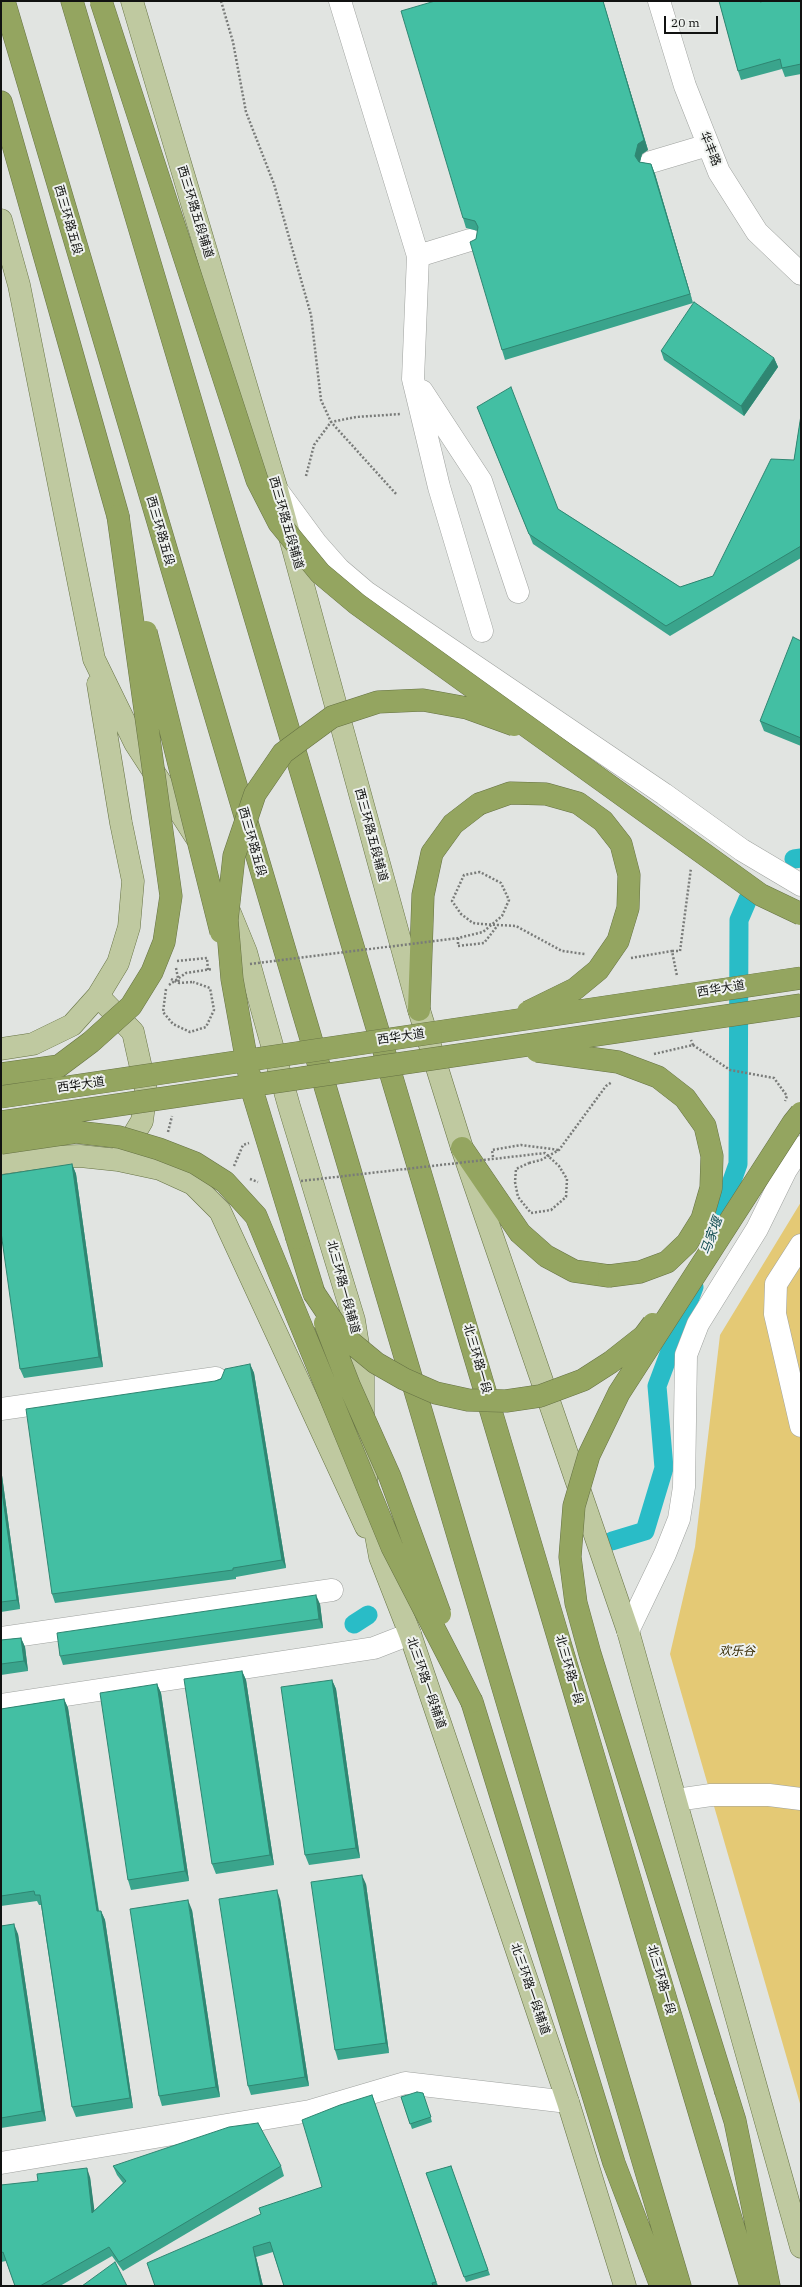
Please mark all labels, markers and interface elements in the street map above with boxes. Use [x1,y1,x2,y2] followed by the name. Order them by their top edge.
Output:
[666,8,720,34] scale bar
[671,15,700,30] text: 20 m
[697,130,723,168] street label: 华丰路
[174,164,216,260] street label: 西三环路五段辅道
[51,183,85,257] street label: 西三环路五段
[266,475,306,571] street label: 西三环路五段辅道
[143,494,177,568] street label: 西三环路五段
[352,787,390,883] street label: 西三环路五段辅道
[235,805,269,879] street label: 西三环路五段
[696,978,746,1000] street label: 西华大道
[376,1027,426,1047] street label: 西华大道
[56,1075,106,1095] street label: 西华大道
[698,1215,726,1257] water label: 马家堰
[324,1239,362,1335] street label: 北三环路一段辅道
[460,1322,494,1396] street label: 北三环路一段
[552,1633,586,1707] street label: 北三环路一段
[404,1635,448,1731] street label: 北三环路一段辅道
[719,1645,755,1659] park label: 欢乐谷
[508,1941,552,2037] street label: 北三环路一段辅道
[644,1943,678,2017] street label: 北三环路一段

